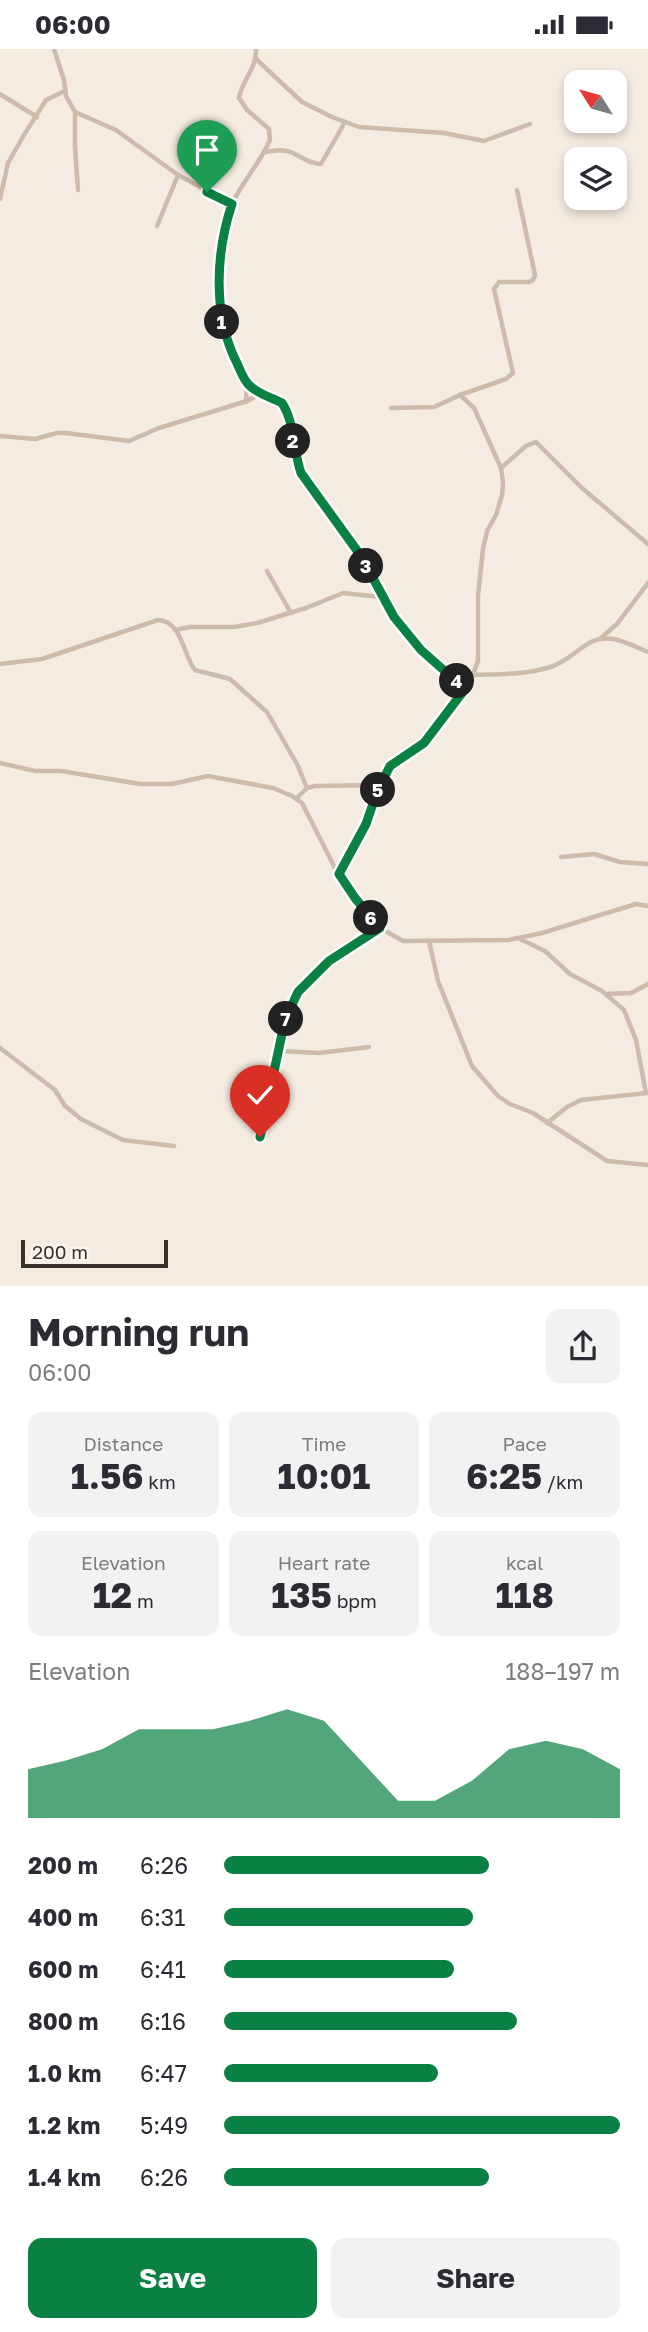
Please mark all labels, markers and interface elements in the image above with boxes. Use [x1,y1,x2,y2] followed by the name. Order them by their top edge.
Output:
[35,9,111,40] text: 06:00
[564,70,626,133] north arrow
[564,70,627,210] map controls
[177,120,237,192] pin
[188,131,226,169] icon: arrive
[564,147,627,210] button: layers
[204,305,240,339] pin: 1
[217,310,226,333] text: 1
[276,423,310,459] pin: 2
[287,429,298,452] text: 2
[348,549,384,583] pin: 3
[360,554,371,577] text: 3
[440,663,475,699] pin: 4
[451,669,462,692] text: 4
[360,773,396,807] pin: 5
[372,778,383,801] text: 5
[354,901,388,935] pin: 6
[364,906,377,929] text: 6
[268,1002,304,1037] pin: 7
[280,1007,291,1030] text: 7
[230,1065,290,1137] pin
[241,1076,279,1114] icon: check
[21,1237,168,1268] scale bar
[32,1240,88,1263] text: 200 m
[28,1309,249,1354] text: Morning run
[546,1309,620,1383] button: share
[28,1358,92,1386] text: 06:00
[83,1432,163,1455] text: Distance
[302,1432,346,1455] text: Time
[502,1432,547,1455] text: Pace
[71,1455,144,1497] text: 1.56
[278,1455,370,1497] text: 10:01
[466,1455,542,1497] text: 6:25
[144,1470,176,1493] text: km
[542,1470,583,1493] text: /km
[81,1551,166,1574] text: Elevation
[278,1551,370,1574] text: Heart rate
[506,1551,543,1574] text: kcal
[93,1574,132,1616] text: 12
[271,1574,332,1616] text: 135
[495,1574,554,1616] text: 118
[132,1589,154,1612] text: m
[332,1589,377,1612] text: bpm
[28,1657,130,1685] text: Elevation
[505,1657,620,1685] text: 188–197 m
[28,1851,98,1879] text: 200 m
[140,1851,188,1879] text: 6:26
[28,1903,98,1931] text: 400 m
[140,1903,185,1931] text: 6:31
[28,1955,98,1983] text: 600 m
[140,1955,186,1983] text: 6:41
[28,2007,99,2035] text: 800 m
[140,2007,186,2035] text: 6:16
[28,2059,101,2087] text: 1.0 km
[140,2059,187,2087] text: 6:47
[28,2111,100,2139] text: 1.2 km
[140,2111,188,2139] text: 5:49
[28,2163,101,2191] text: 1.4 km
[140,2163,188,2191] text: 6:26
[28,2238,317,2318] button: Save
[331,2238,620,2318] button: Share

